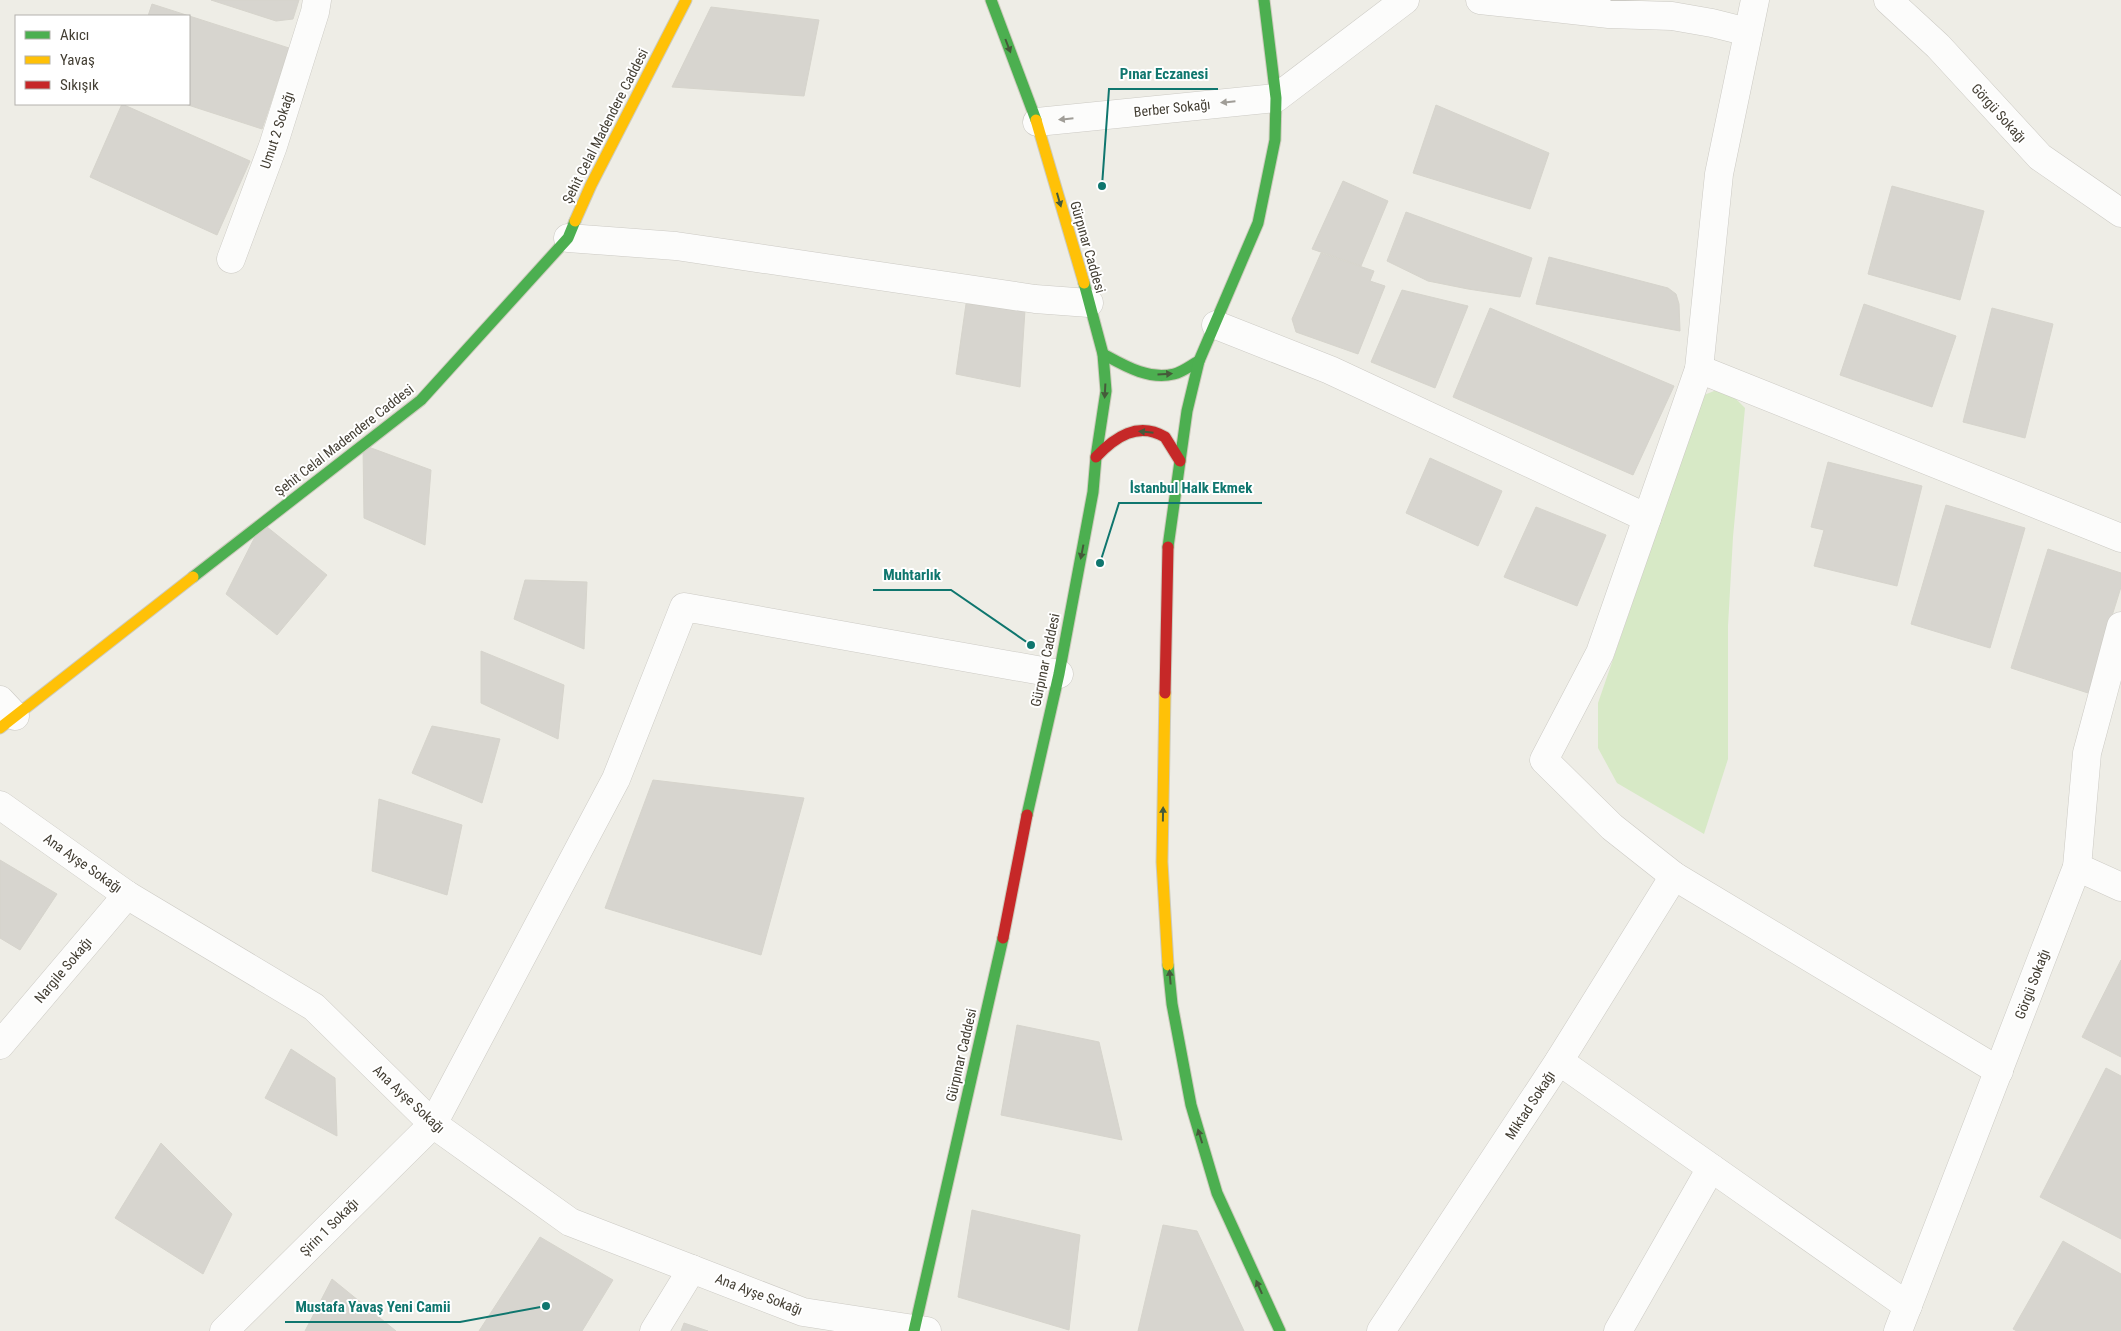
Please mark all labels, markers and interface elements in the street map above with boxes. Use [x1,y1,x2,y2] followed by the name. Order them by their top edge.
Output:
[15,15,190,105] legend
[60,26,89,44] text: Akıcı
[1005,38,1013,53] one-way arrow
[559,46,651,206] street label: Şehit Celal Madendere Caddesi
[60,51,95,69] text: Yavaş
[1109,59,1218,89] callout: Pınar Eczanesi
[1120,65,1208,83] text: Pınar Eczanesi
[60,76,99,94] text: Sıkışık
[1968,80,2030,146] street label: Görgü Sokağı
[257,89,297,171] street label: Umut 2 Sokağı
[1133,96,1211,120] street label: Berber Sokağı
[1220,99,1236,107] one-way arrow
[1058,115,1074,123] one-way arrow
[1056,192,1064,207] one-way arrow
[1067,199,1109,295] street label: Gürpınar Caddesi
[1157,370,1173,378] one-way arrow
[271,381,417,499] street label: Şehit Celal Madendere Caddesi
[1101,383,1109,399] one-way arrow
[1137,427,1153,435] one-way arrow
[1119,473,1262,503] callout: İstanbul Halk Ekmek
[1130,479,1253,497] text: İstanbul Halk Ekmek
[1078,544,1086,559] one-way arrow
[873,560,951,590] callout: Muhtarlık
[883,566,942,584] text: Muhtarlık
[1027,612,1063,708] street label: Gürpınar Caddesi
[1159,806,1167,822] one-way arrow
[41,830,125,896] street label: Ana Ayşe Sokağı
[31,934,95,1006] street label: Nargile Sokağı
[2011,947,2053,1021] street label: Görgü Sokağı
[1165,968,1173,984] one-way arrow
[943,1007,979,1103] street label: Gürpınar Caddesi
[370,1062,448,1136] street label: Ana Ayşe Sokağı
[1502,1068,1558,1142] street label: Miktad Sokağı
[1196,1128,1204,1143] one-way arrow
[297,1195,361,1259] street label: Şirin 1 Sokağı
[713,1270,805,1318] street label: Ana Ayşe Sokağı
[1255,1280,1263,1294] one-way arrow
[285,1292,460,1322] callout: Mustafa Yavaş Yeni Camii
[295,1298,451,1316] text: Mustafa Yavaş Yeni Camii

